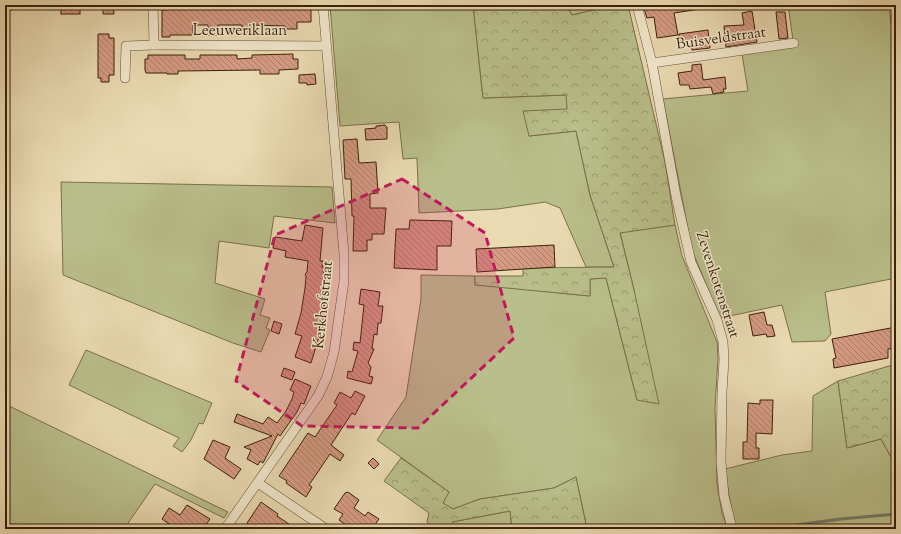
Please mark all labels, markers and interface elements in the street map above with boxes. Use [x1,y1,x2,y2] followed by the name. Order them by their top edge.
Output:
[193,21,287,42] street label: Leeuweriklaan
[675,22,767,56] street label: Buisveldstraat
[690,229,744,341] street label: Zevenkotenstraat
[309,260,339,350] street label: Kerkhofstraat

